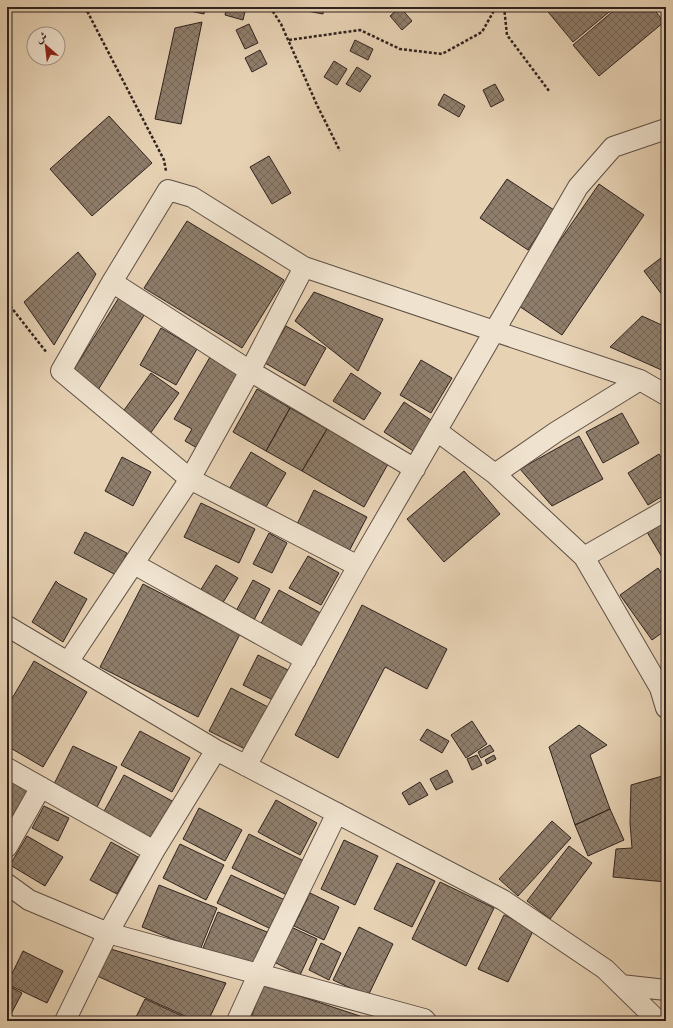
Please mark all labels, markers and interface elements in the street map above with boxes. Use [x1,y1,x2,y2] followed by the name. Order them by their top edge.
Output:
[26,26,66,66] north arrow
[34,29,50,48] text: ش

